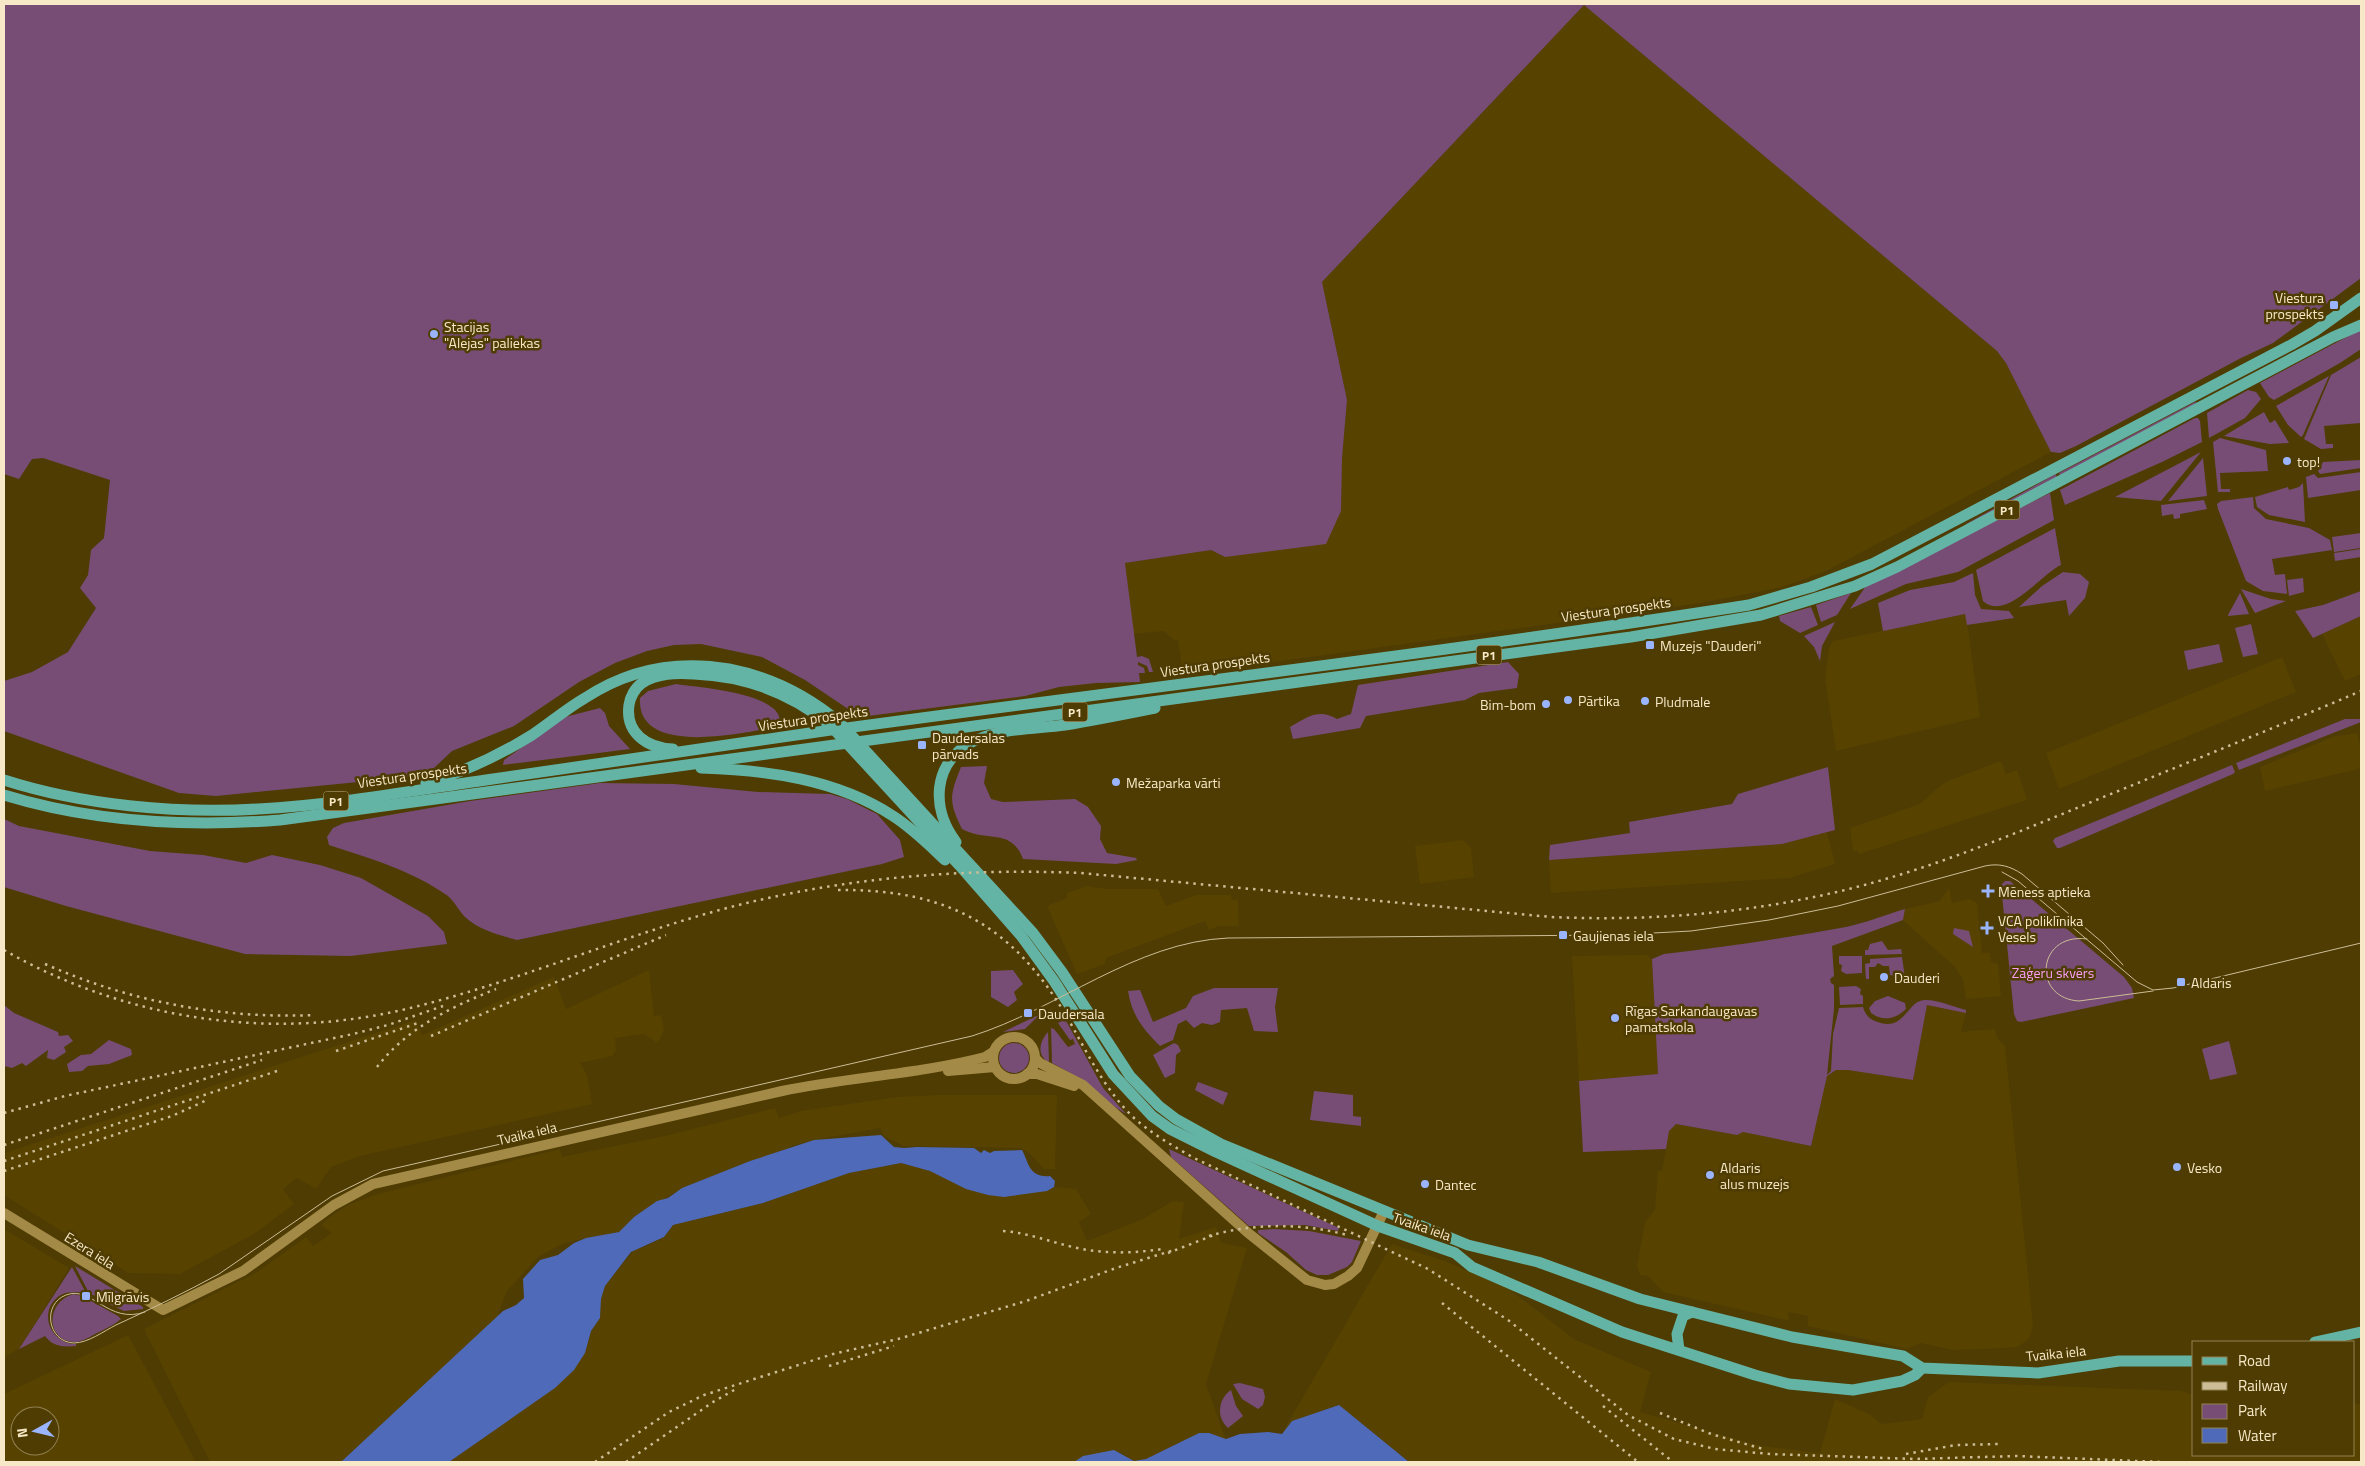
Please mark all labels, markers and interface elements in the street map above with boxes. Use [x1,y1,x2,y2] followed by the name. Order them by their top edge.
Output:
[2265,287,2324,324] place label: Viestura prospekts
[2328,299,2340,311] marker: Viestura prospekts
[444,316,540,353] place label: Stacijas "Alejas" paliekas
[428,328,440,340] marker: Stacijas "Alejas" paliekas
[2297,451,2320,472] place label: top!
[2281,455,2293,467] marker: top!
[1994,500,2020,520] road number: P1
[1560,591,1672,627] street label: Viestura prospekts
[1660,635,1762,656] place label: Muzejs "Dauderi"
[1644,639,1656,651] marker: Muzejs "Dauderi"
[1159,646,1271,682] street label: Viestura prospekts
[1476,646,1502,664] road number: P1
[1578,690,1620,711] place label: Pārtika
[1655,691,1710,712] place label: Pludmale
[1480,694,1536,715] place label: Bim-bom
[1562,694,1574,706] marker: Pārtika
[1639,695,1651,707] marker: Pludmale
[1540,698,1552,710] marker: Bim-bom
[757,700,869,736] street label: Viestura prospekts
[1062,702,1088,722] road number: P1
[932,727,1005,764] place label: Daudersalas pārvads
[916,739,928,751] marker: Daudersalas pārvads
[356,757,468,793] street label: Viestura prospekts
[1126,772,1221,793] place label: Mežaparka vārti
[1110,776,1122,788] marker: Mežaparka vārti
[324,791,348,810] road number: P1
[1998,881,2091,902] place label: Mēness aptieka
[1982,885,1994,897] marker: Mēness aptieka
[1998,910,2083,947] place label: VCA poliklīnika Vesels
[1980,921,1994,935] marker: VCA poliklīnika Vesels
[1573,925,1654,946] place label: Gaujienas iela
[1557,929,1569,941] marker: Gaujienas iela
[2012,962,2094,983] park label: Zāģeru skvērs
[1894,967,1940,988] place label: Dauderi
[1878,971,1890,983] marker: Dauderi
[2191,972,2231,993] place label: Aldaris
[2175,976,2187,988] marker: Aldaris
[1625,1000,1757,1037] place label: Rīgas Sarkandaugavas pamatskola
[1038,1003,1105,1024] place label: Daudersala
[1022,1007,1034,1019] marker: Daudersala
[1609,1012,1621,1024] marker: Rīgas Sarkandaugavas pamatskola
[495,1116,559,1150] street label: Tvaika iela
[1720,1157,1789,1194] place label: Aldaris alus muzejs
[2187,1157,2222,1178] place label: Vesko
[2171,1161,2183,1173] marker: Vesko
[1704,1169,1716,1181] marker: Aldaris alus muzejs
[1435,1174,1477,1195] place label: Dantec
[1419,1178,1431,1190] marker: Dantec
[1390,1206,1454,1246] street label: Tvaika iela
[60,1226,120,1274] street label: Ezera iela
[96,1286,149,1307] place label: Mīlgrāvis
[80,1290,92,1302] marker: Mīlgrāvis
[2025,1339,2087,1367] street label: Tvaika iela
[2192,1341,2355,1456] legend
[2238,1349,2270,1372] text: Road
[2238,1374,2288,1397] text: Railway
[2238,1399,2267,1422] text: Park
[10,1406,60,1456] north arrow
[2238,1424,2277,1447] text: Water
[11,1427,33,1439] text: N

